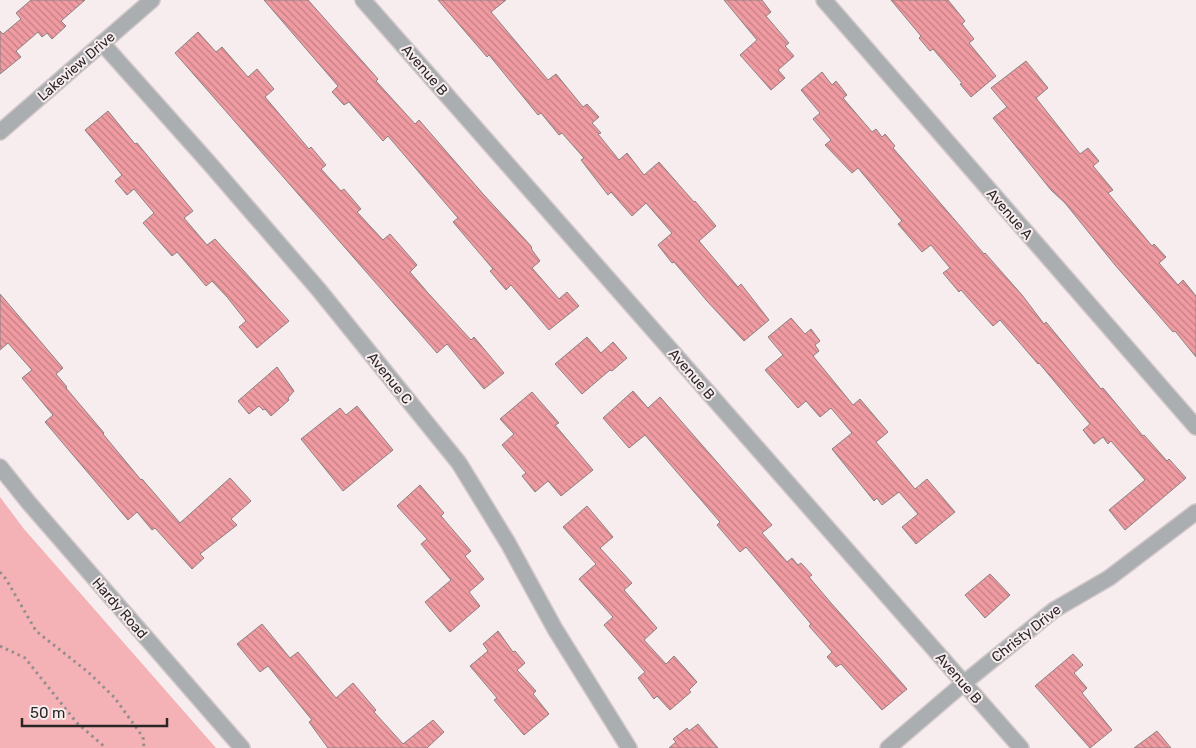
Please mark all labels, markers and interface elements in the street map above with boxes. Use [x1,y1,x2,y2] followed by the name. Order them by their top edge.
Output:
[34,28,119,105] street label: Lakeview Drive
[398,41,451,99] street label: Avenue B
[983,186,1037,244] street label: Avenue A
[665,345,718,403] street label: Avenue B
[364,349,416,408] street label: Avenue C
[89,574,151,642] street label: Hardy Road
[988,601,1065,666] street label: Christy Drive
[932,649,985,707] street label: Avenue B
[22,696,168,728] scale bar
[30,704,65,722] text: 50 m

